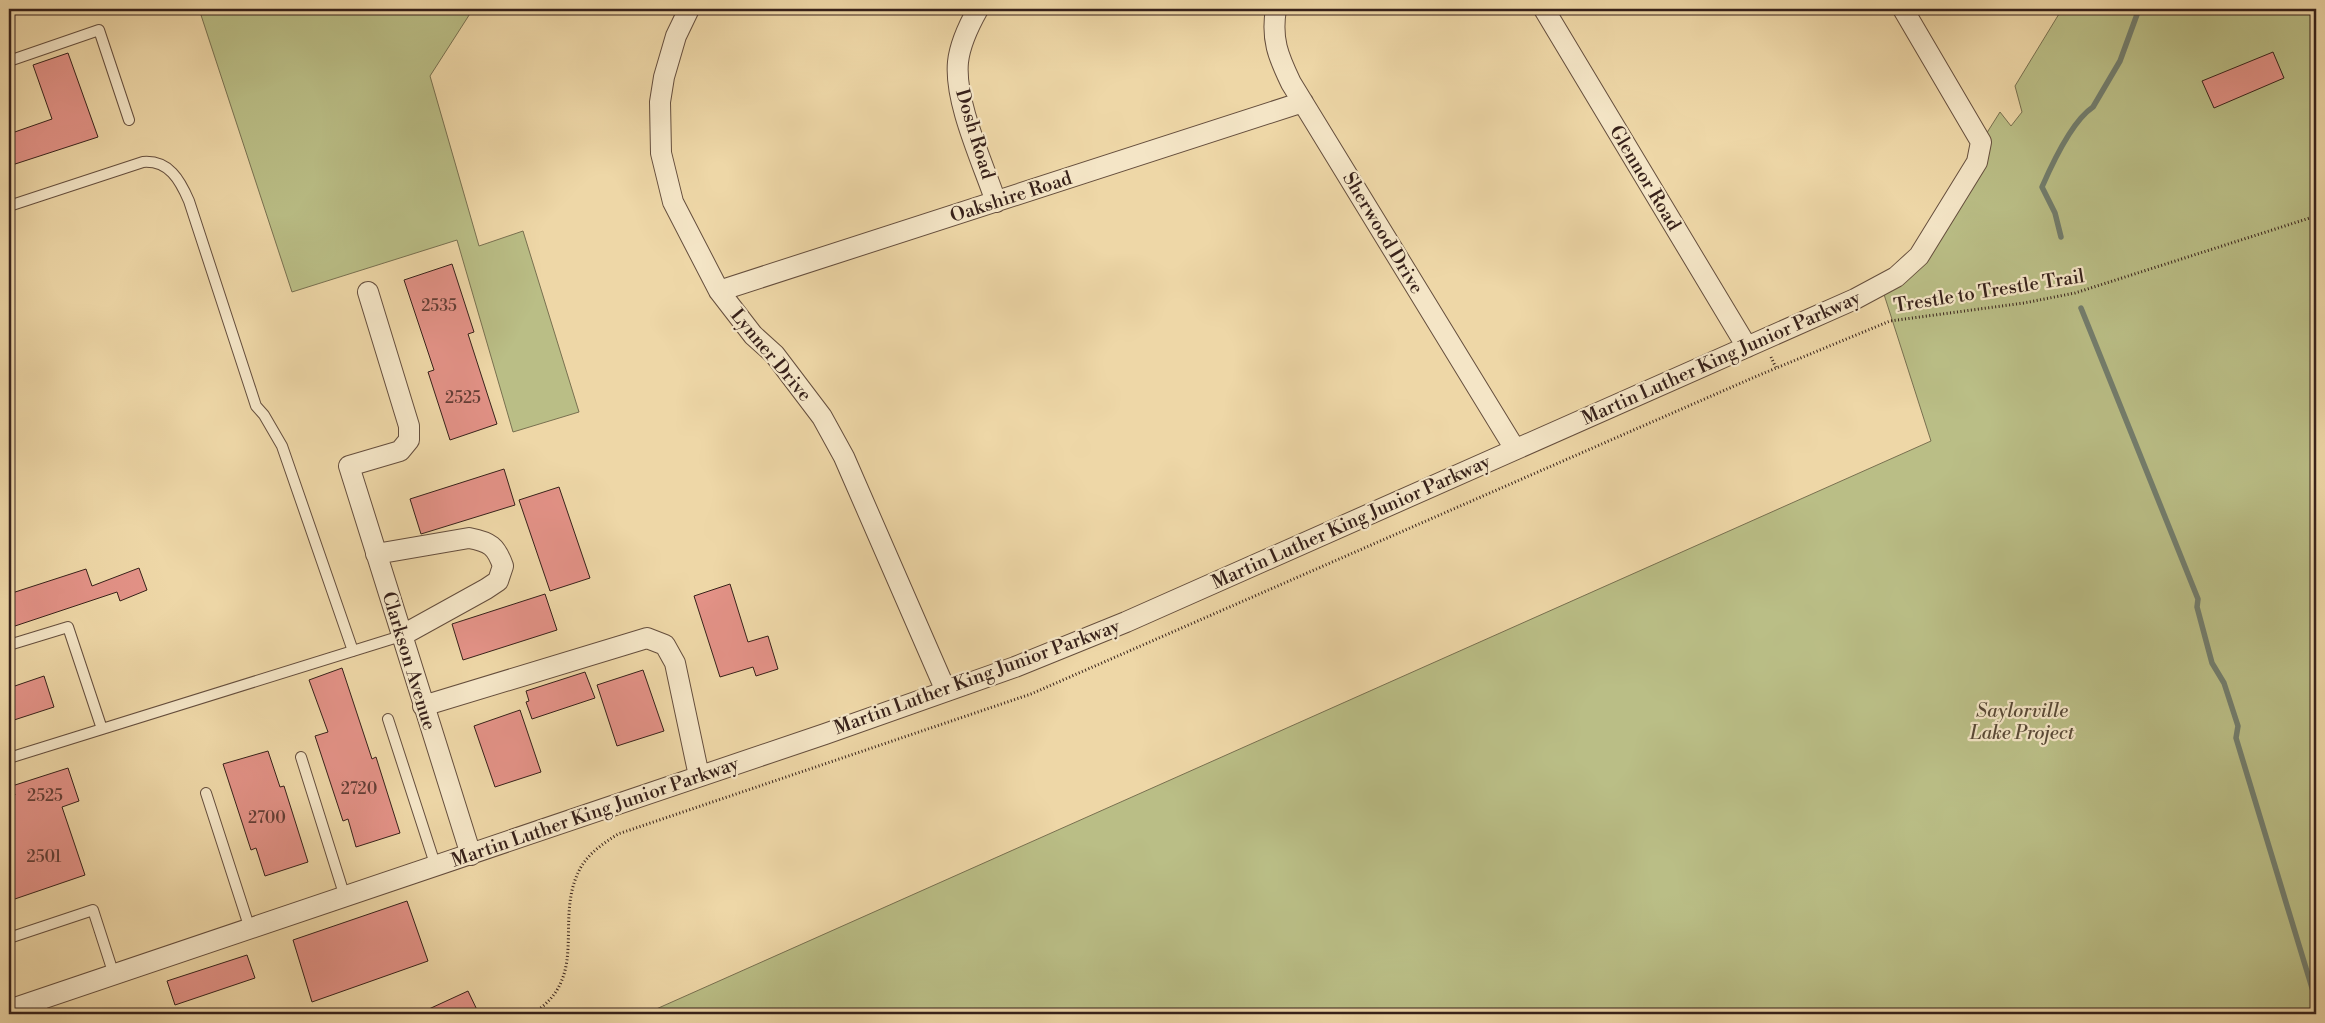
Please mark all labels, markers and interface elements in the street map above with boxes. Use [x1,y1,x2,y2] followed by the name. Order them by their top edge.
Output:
[950,86,1000,182] street label: Dosh Road
[1604,121,1686,235] street label: Glennor Road
[947,166,1075,228] street label: Oakshire Road
[1337,168,1429,298] street label: Sherwood Drive
[1892,264,2086,318] street label: Trestle to Trestle Trail
[1578,285,1865,431] street label: Martin Luther King Junior Parkway
[421,296,457,316] house number: 2535
[725,304,817,406] street label: Lynner Drive
[445,388,481,408] house number: 2525
[1208,449,1495,595] street label: Martin Luther King Junior Parkway
[377,589,441,733] street label: Clarkson Avenue
[831,614,1124,740] street label: Martin Luther King Junior Parkway
[1969,699,2075,745] park label: Saylorville Lake Project
[448,751,743,873] street label: Martin Luther King Junior Parkway
[341,779,377,799] house number: 2720
[27,786,63,806] house number: 2525
[248,808,286,828] house number: 2700
[27,847,62,867] house number: 2501

